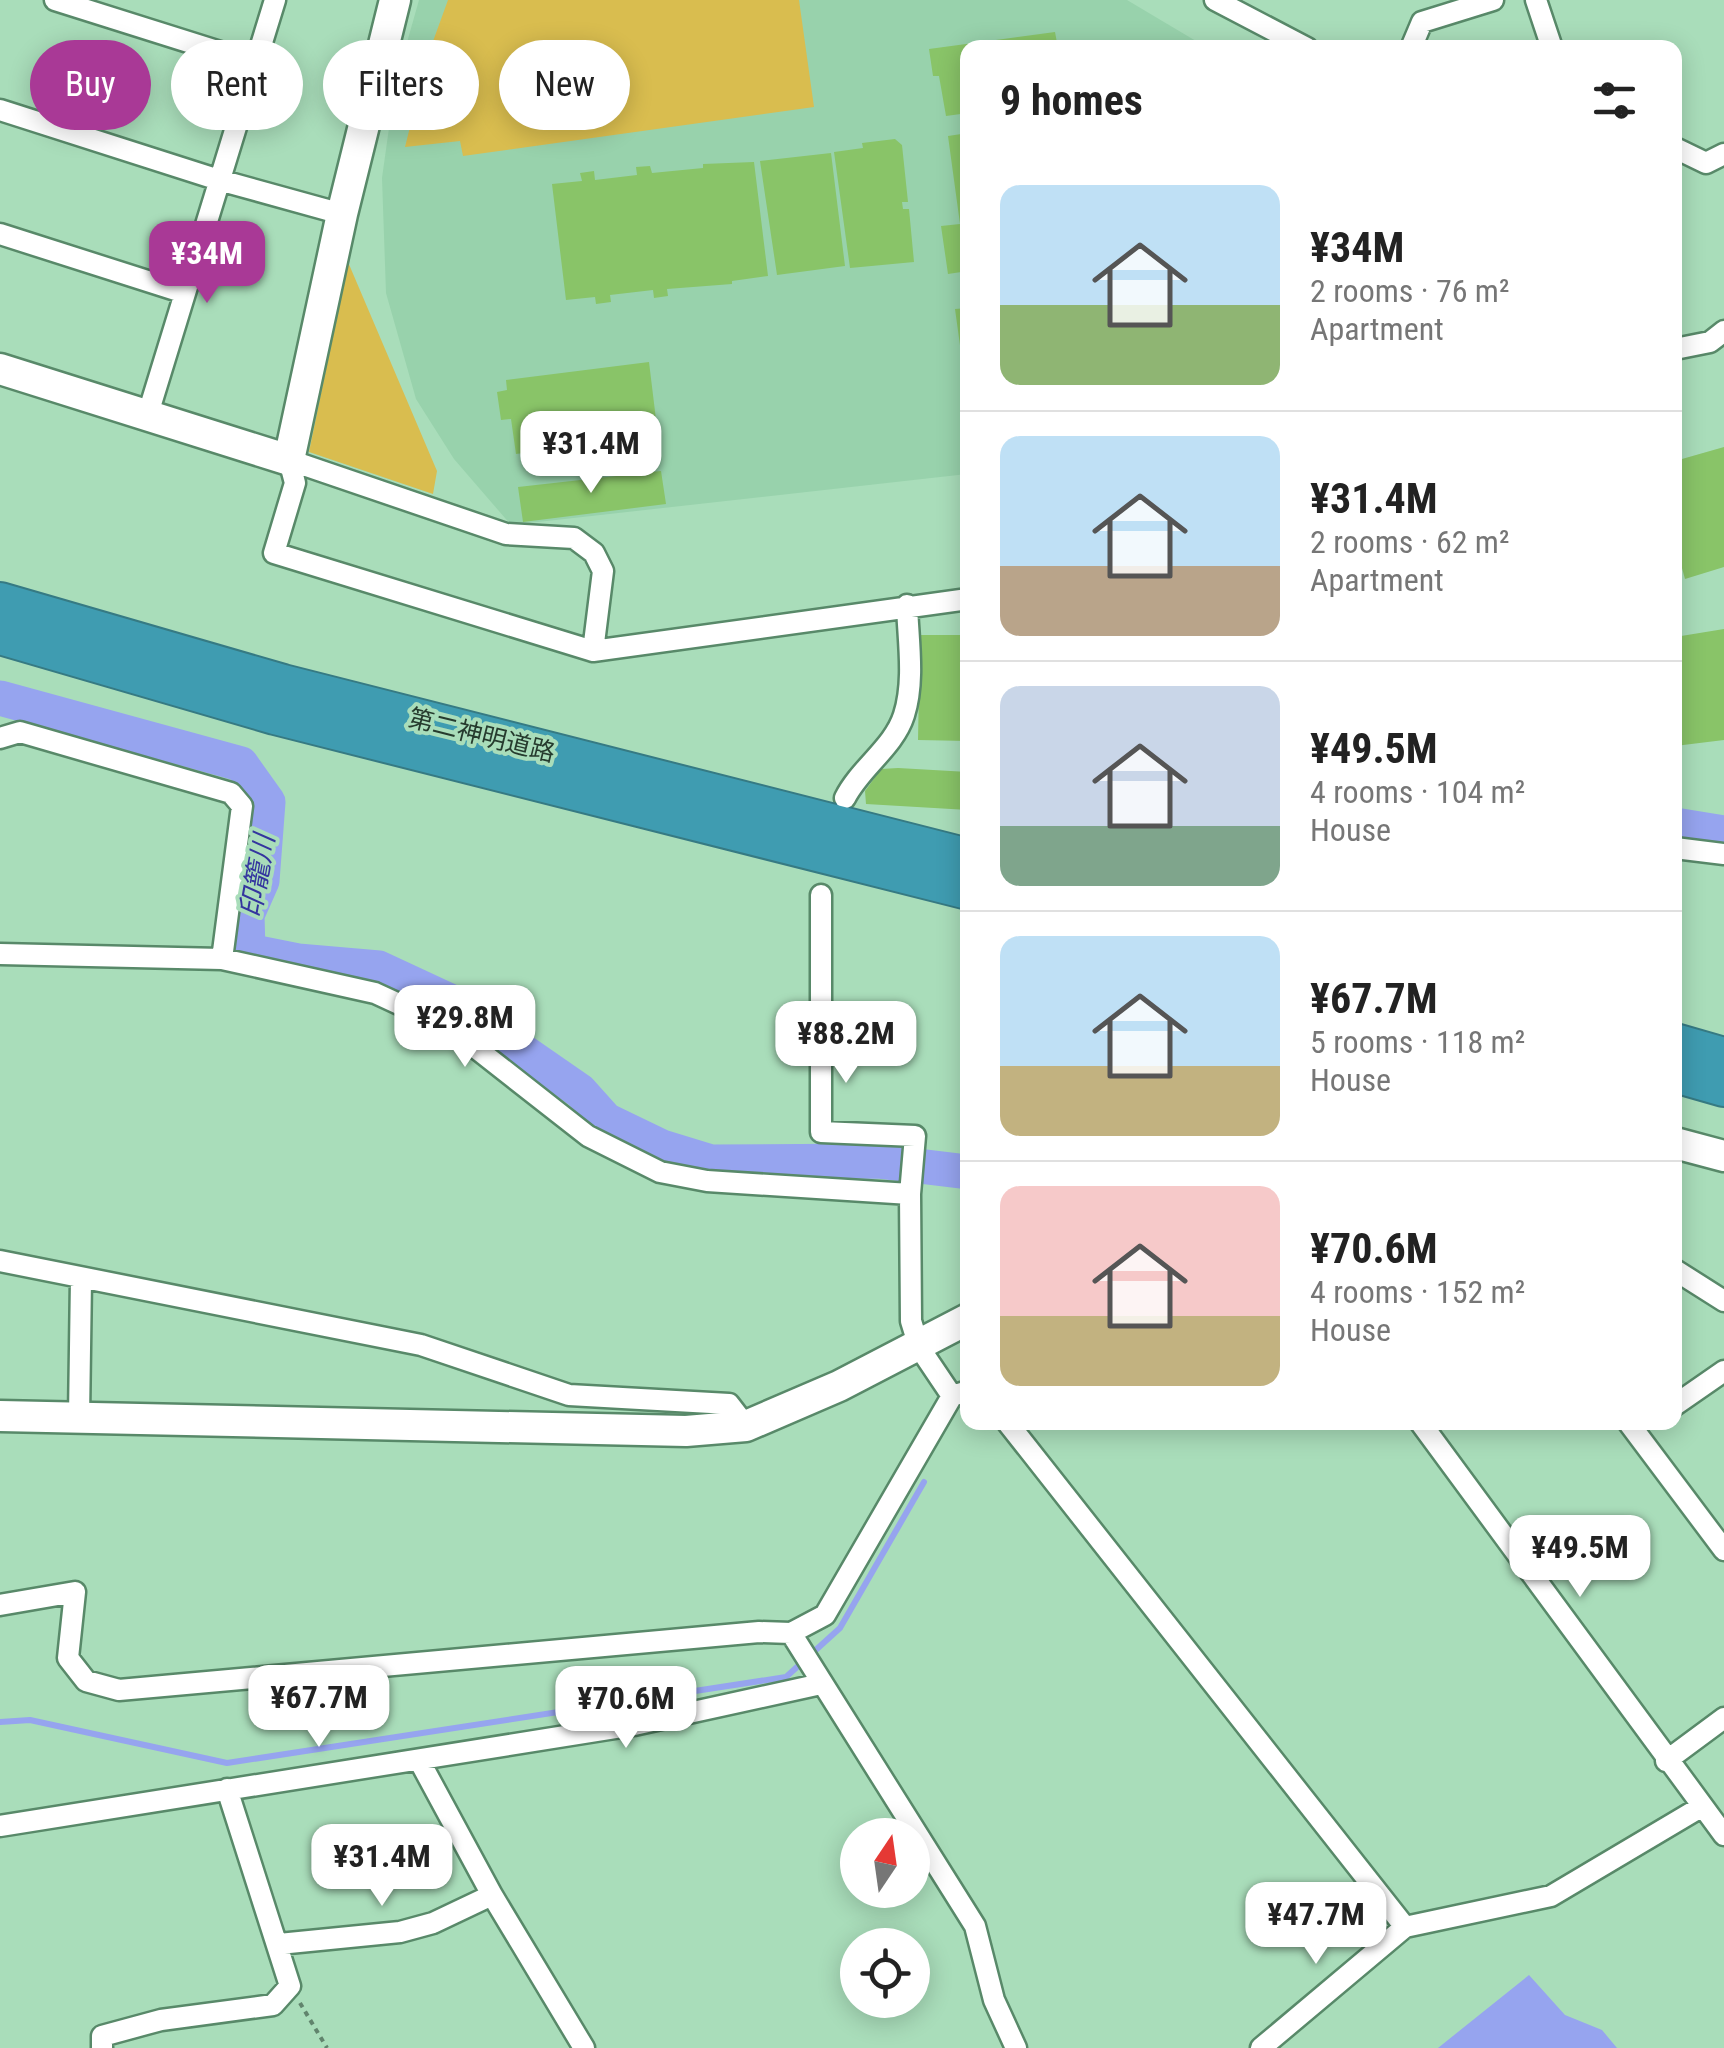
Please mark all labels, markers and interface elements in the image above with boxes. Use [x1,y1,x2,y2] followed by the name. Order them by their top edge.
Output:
[30,40,151,130] chip: Buy
[171,40,303,130] chip: Rent
[323,40,479,130] chip: Filters
[499,40,630,130] chip: New
[1587,73,1642,128] icon: filters
[1000,76,1143,125] text: 9 homes
[148,221,266,306] pin: ¥34M
[1310,223,1404,272] text: ¥34M
[1080,225,1200,345] icon: home
[171,234,243,272] text: ¥34M
[1310,272,1509,310] text: 2 rooms · 76 m²
[1310,310,1444,348] text: Apartment
[510,411,672,496] pin: ¥31.4M
[542,424,640,462] text: ¥31.4M
[1310,474,1438,523] text: ¥31.4M
[1080,476,1200,596] icon: home
[1310,523,1509,561] text: 2 rooms · 62 m²
[1310,561,1444,599] text: Apartment
[406,703,558,768] street label: 第二神明道路
[1310,724,1438,773] text: ¥49.5M
[1080,726,1200,846] icon: home
[1310,773,1525,811] text: 4 rooms · 104 m²
[1310,811,1391,849] text: House
[234,829,282,920] water label: 印籠川
[1310,974,1438,1023] text: ¥67.7M
[1080,976,1200,1096] icon: home
[384,985,546,1070] pin: ¥29.8M
[416,998,514,1036] text: ¥29.8M
[765,1001,927,1086] pin: ¥88.2M
[797,1014,895,1052] text: ¥88.2M
[1310,1023,1525,1061] text: 5 rooms · 118 m²
[1310,1061,1391,1099] text: House
[1310,1224,1438,1273] text: ¥70.6M
[1080,1226,1200,1346] icon: home
[1310,1273,1525,1311] text: 4 rooms · 152 m²
[1310,1311,1391,1349] text: House
[1499,1515,1661,1600] pin: ¥49.5M
[1531,1528,1629,1566] text: ¥49.5M
[238,1665,400,1750] pin: ¥67.7M
[545,1666,707,1751] pin: ¥70.6M
[270,1678,368,1716] text: ¥67.7M
[577,1679,675,1717] text: ¥70.6M
[840,1818,930,1908] north arrow
[840,1818,930,2018] map controls
[301,1824,463,1909] pin: ¥31.4M
[333,1837,431,1875] text: ¥31.4M
[1235,1882,1397,1967] pin: ¥47.7M
[1267,1895,1365,1933] text: ¥47.7M
[840,1928,930,2018] button: locate

